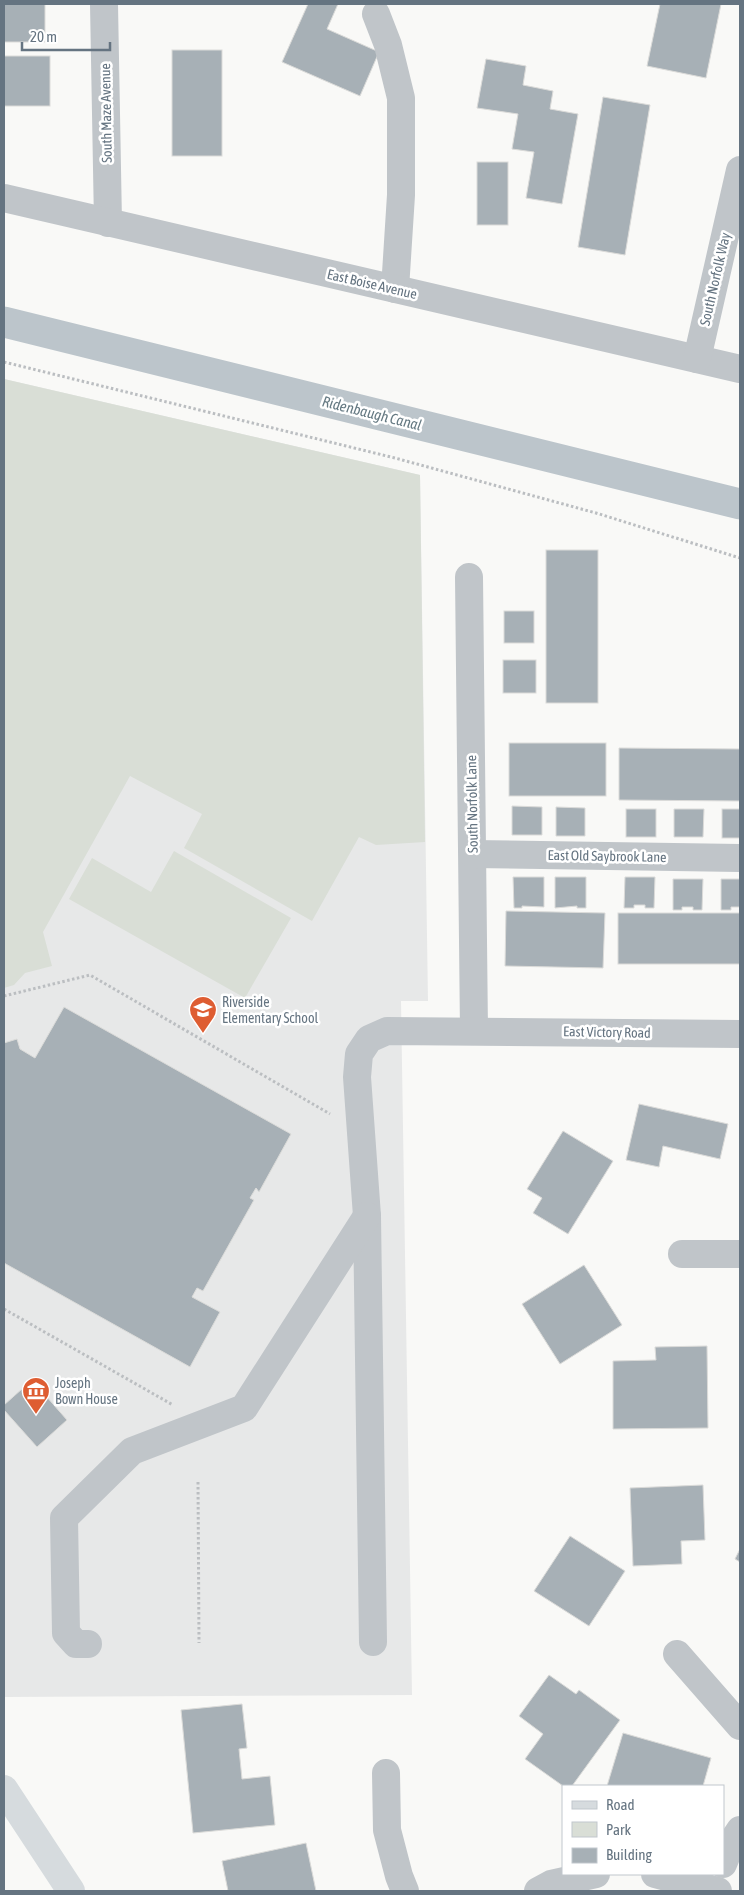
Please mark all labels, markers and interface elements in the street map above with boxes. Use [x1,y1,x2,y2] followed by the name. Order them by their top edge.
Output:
[22,20,110,52] scale bar
[30,28,57,45] text: 20 m
[97,63,115,163] street label: South Maze Avenue
[697,231,734,327] street label: South Norfolk Way
[325,266,419,302] street label: East Boise Avenue
[321,392,423,434] water label: Ridenbaugh Canal
[463,755,481,853] street label: South Norfolk Lane
[547,847,667,865] street label: East Old Saybrook Lane
[222,994,318,1026] place label: Riverside Elementary School
[188,995,218,1034] school or university icon: Riverside Elementary School
[563,1023,651,1041] street label: East Victory Road
[55,1375,118,1407] place label: Joseph Bown House
[21,1376,51,1415] museum icon: Joseph Bown House
[562,1785,724,1875] legend
[606,1796,635,1813] text: Road
[606,1821,631,1838] text: Park
[606,1846,652,1863] text: Building

